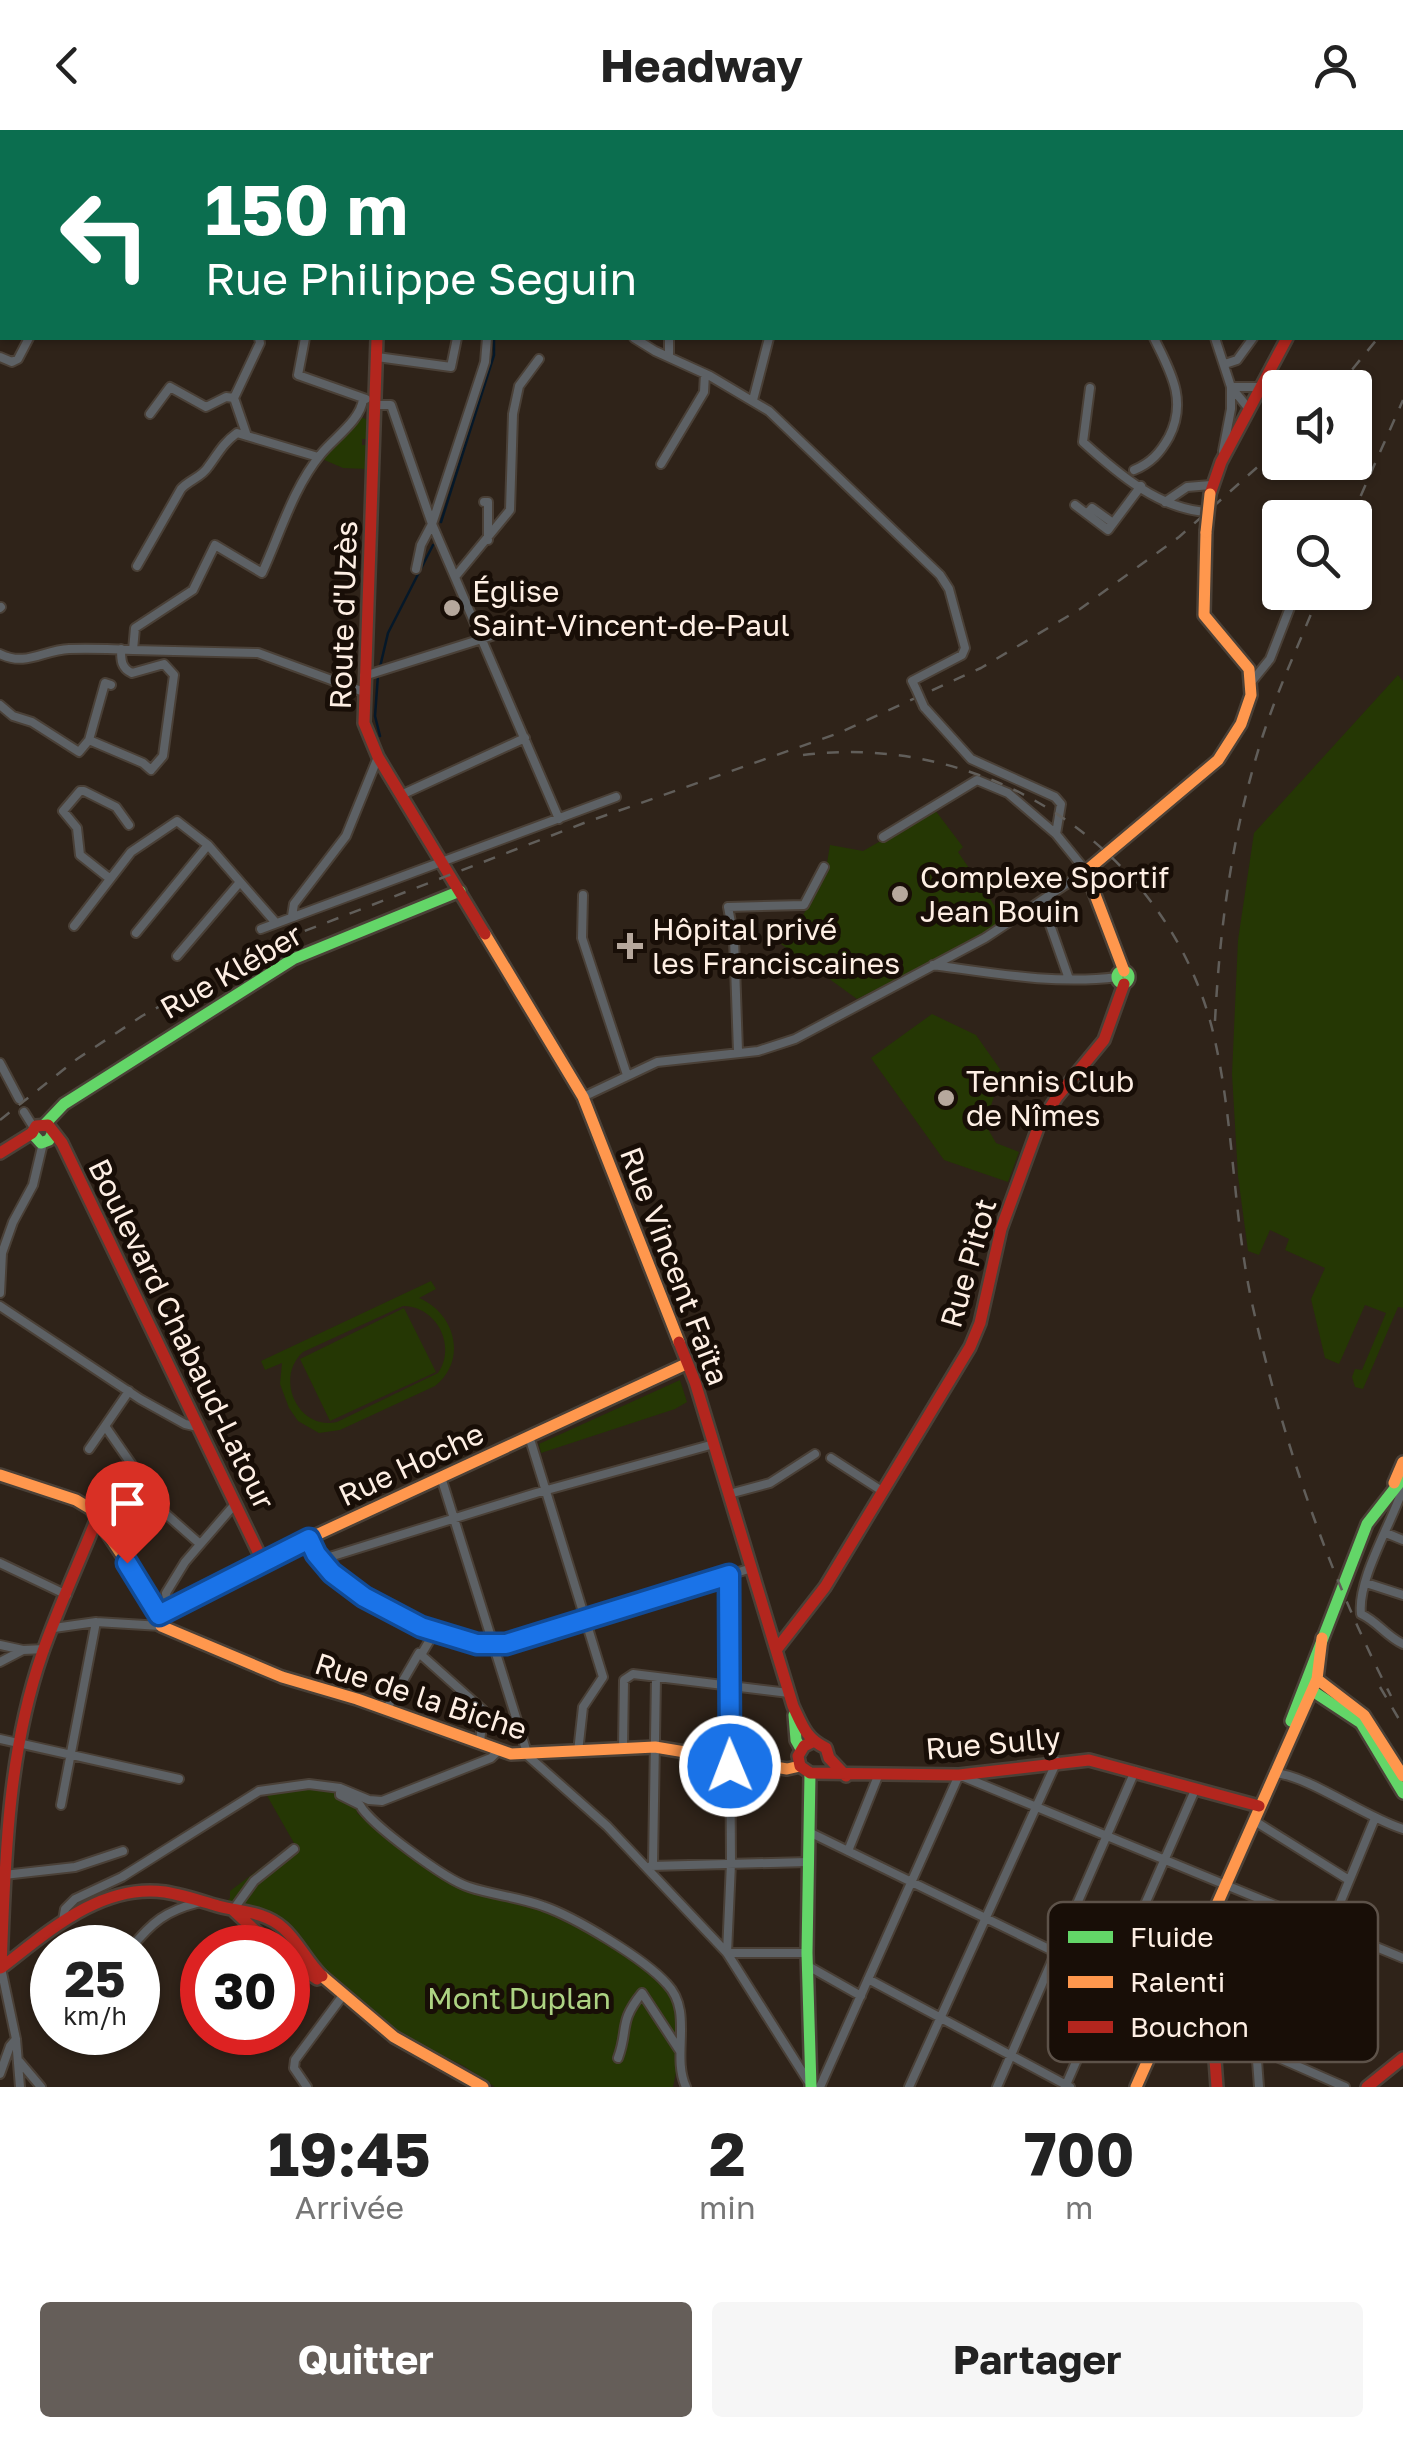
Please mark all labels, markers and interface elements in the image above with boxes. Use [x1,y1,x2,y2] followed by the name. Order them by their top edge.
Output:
[40,38,95,93] icon: back
[600,38,803,92] text: Headway
[1308,38,1363,93] icon: person
[205,166,408,250] text: 150 m
[40,170,170,300] icon: left
[205,251,637,305] text: Rue Philippe Seguin
[1262,370,1372,610] map controls
[1262,370,1372,480] button: sound
[1262,500,1372,610] button: search
[322,520,364,710] street label: Route d'Uzès
[472,573,790,643] place label: Église Saint-Vincent-de-Paul
[441,597,463,619] marker: Église Saint-Vincent-de-Paul
[920,859,1169,929] place label: Complexe Sportif Jean Bouin
[889,883,911,905] marker: Complexe Sportif Jean Bouin
[652,911,900,981] place label: Hôpital privé les Franciscaines
[154,916,308,1026] street label: Rue Kléber
[617,933,643,959] marker: Hôpital privé les Franciscaines
[966,1063,1134,1133] place label: Tennis Club de Nîmes
[935,1087,957,1109] marker: Tennis Club de Nîmes
[613,1142,737,1390] street label: Rue Vincent Faïta
[81,1153,283,1515] street label: Boulevard Chabaud-Latour
[932,1194,1004,1332] street label: Rue Pitot
[333,1415,489,1513] street label: Rue Hoche
[85,1461,170,1564] pin
[100,1476,155,1531] icon: arrive
[311,1645,531,1747] street label: Rue de la Biche
[678,1714,782,1818] position arrow
[924,1719,1062,1767] street label: Rue Sully
[1048,1902,1378,2062] legend
[1130,1920,1214,1953] text: Fluide
[180,1925,310,2055] speed limit sign: 30
[64,1948,125,2008] text: 25
[1130,1965,1225,1998] text: Ralenti
[427,1980,611,2016] park label: Mont Duplan
[63,2000,127,2031] text: km/h
[1130,2010,1249,2043] text: Bouchon
[268,2117,431,2189] text: 19:45
[709,2117,746,2189] text: 2
[1024,2117,1135,2189] text: 700
[295,2188,404,2226] text: Arrivée
[699,2188,756,2226] text: min
[1065,2188,1093,2226] text: m
[40,2302,692,2417] button: Quitter
[712,2302,1363,2417] button: Partager

